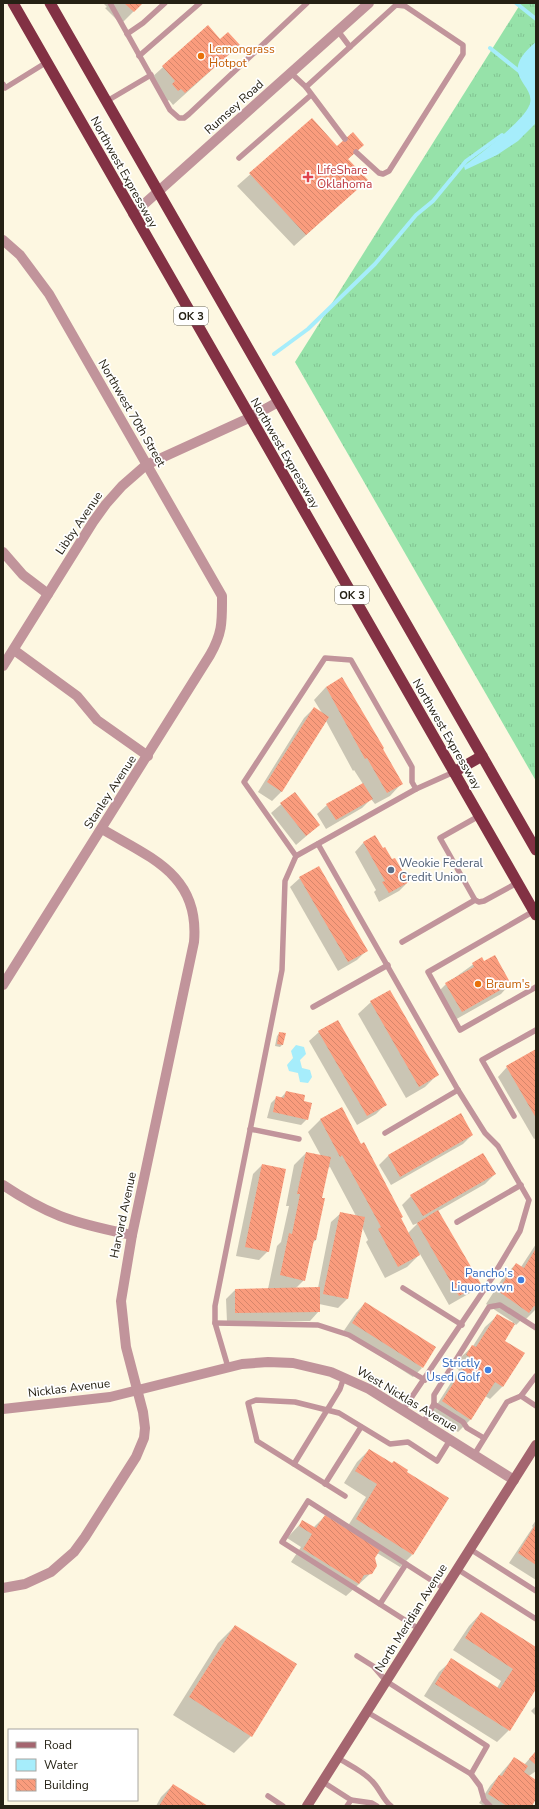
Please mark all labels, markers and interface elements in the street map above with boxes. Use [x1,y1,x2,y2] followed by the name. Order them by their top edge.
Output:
[209,41,275,71] place label: Lemongrass Hotpot
[196,51,206,61] marker: Lemongrass Hotpot
[201,76,267,138] street label: Rumsey Road
[87,113,162,231] street label: Northwest Expressway
[317,162,372,192] place label: LifeShare Oklahoma
[302,171,314,183] marker: LifeShare Oklahoma
[174,307,208,325] road number: OK 3
[95,356,170,470] street label: Northwest 70th Street
[247,395,324,512] street label: Northwest Expressway
[52,488,106,558] street label: Libby Avenue
[335,586,369,604] road number: OK 3
[409,676,486,793] street label: Northwest Expressway
[80,752,140,832] street label: Stanley Avenue
[399,855,484,885] place label: Weokie Federal Credit Union
[386,865,396,875] marker: Weokie Federal Credit Union
[486,976,530,992] place label: Braum's
[473,979,483,989] marker: Braum's
[106,1170,140,1260] street label: Harvard Avenue
[451,1265,513,1295] place label: Pancho's Liquortown
[516,1275,526,1285] marker: Pancho's Liquortown
[426,1355,481,1385] place label: Strictly Used Golf
[354,1363,460,1435] street label: West Nicklas Avenue
[483,1365,493,1375] marker: Strictly Used Golf
[27,1375,111,1401] street label: Nicklas Avenue
[371,1561,451,1675] street label: North Meridian Avenue
[8,1729,138,1801] legend
[44,1737,72,1753] text: Road
[44,1757,78,1773] text: Water
[44,1777,89,1793] text: Building

